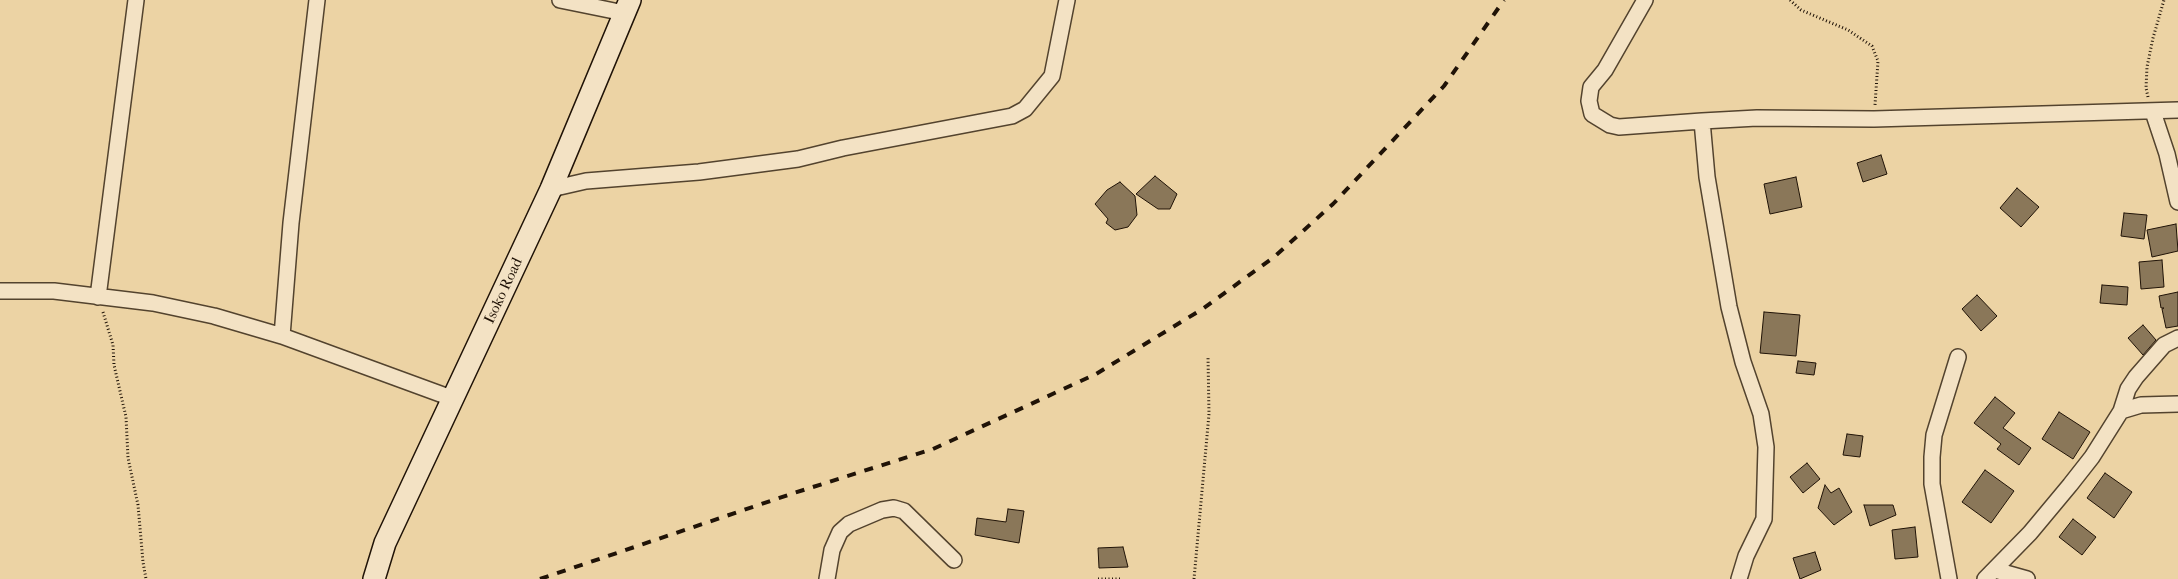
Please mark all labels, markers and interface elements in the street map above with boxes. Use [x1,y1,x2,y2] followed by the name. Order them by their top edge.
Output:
[481,255,527,327] street label: Isoko Road

